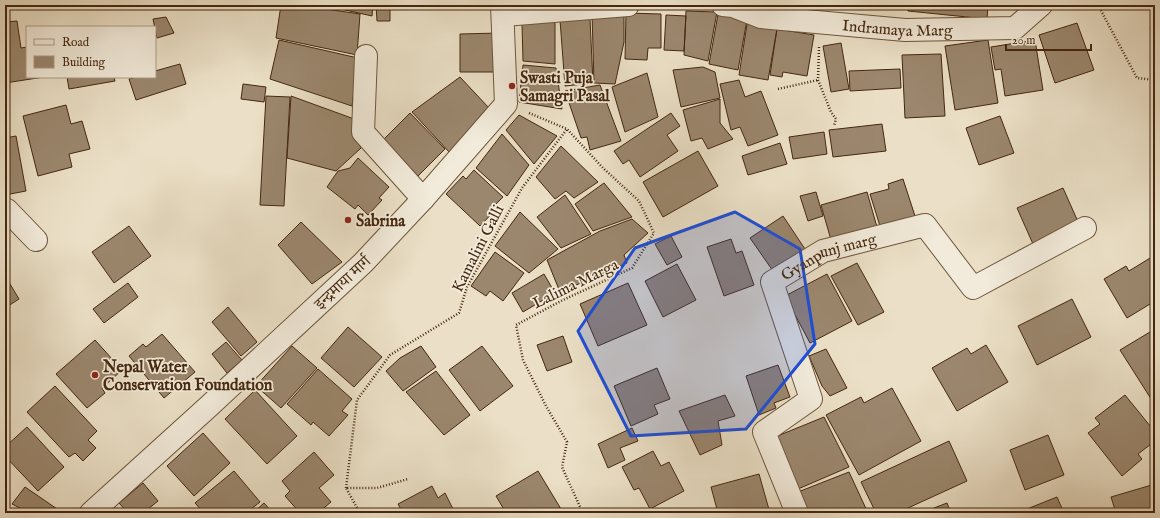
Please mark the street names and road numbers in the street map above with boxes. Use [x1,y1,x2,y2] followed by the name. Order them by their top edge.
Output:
[841,16,953,42] street label: Indramaya Marg
[448,202,509,296] street label: Kamalini Galli
[778,230,879,286] street label: Gyanpunj marg
[310,251,377,315] street label: इन्द्रमाया मार्ग
[530,255,622,314] street label: Lalima Marga

